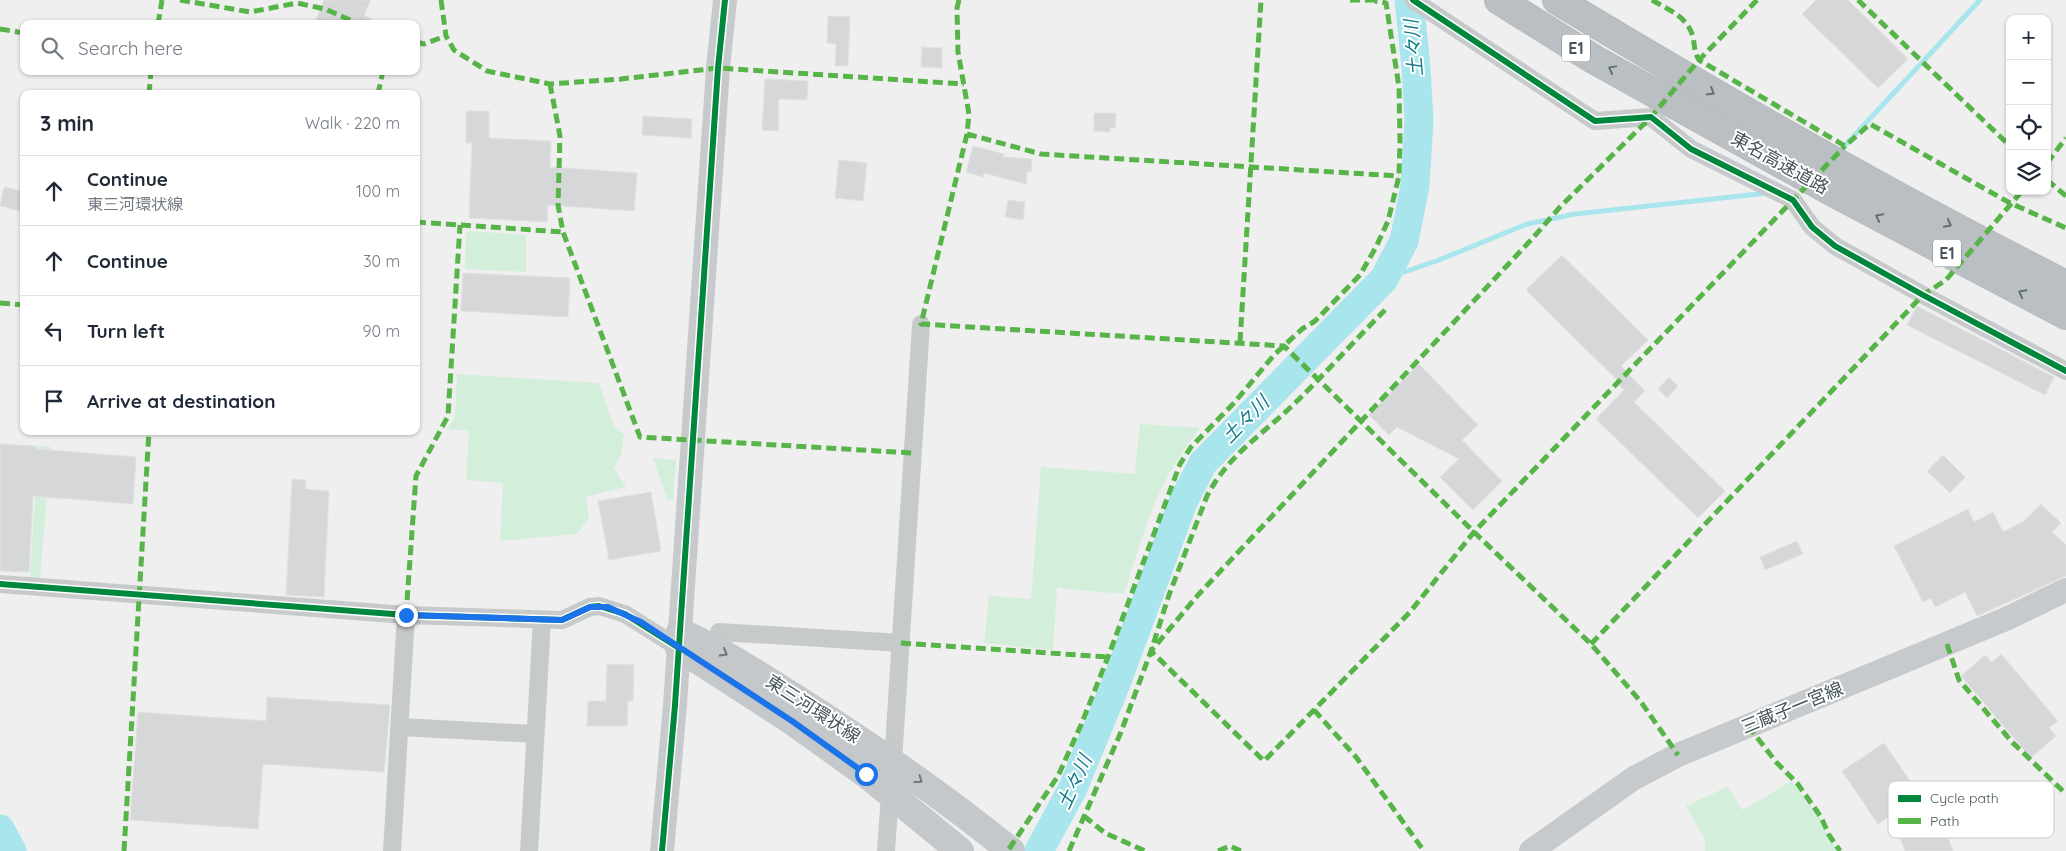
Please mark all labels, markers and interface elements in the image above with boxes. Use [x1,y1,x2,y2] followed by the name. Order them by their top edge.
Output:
[2006,15,2051,195] map controls
[2006,15,2051,60] button: +
[1398,17,1427,77] water label: 土々川
[20,20,420,75] search box
[38,34,66,62] icon: search
[1562,34,1590,62] road number: E1
[78,36,183,60] text: Search here
[2006,60,2051,105] button: −
[1608,65,1617,75] one-way arrow
[1706,86,1715,96] one-way arrow
[2006,105,2051,150] button: locate
[40,110,94,136] text: 3 min
[305,113,400,133] text: Walk · 220 m
[1727,126,1833,199] street label: 東名高速道路
[2006,150,2051,195] button: layers
[87,167,168,191] text: Continue
[40,177,68,205] icon: ahead
[356,181,400,201] text: 100 m
[87,194,183,214] text: 東三河環状線
[1875,213,1884,223] one-way arrow
[1943,218,1952,228] one-way arrow
[1933,240,1961,266] road number: E1
[40,247,68,275] icon: ahead
[87,249,168,273] text: Continue
[363,251,400,271] text: 30 m
[2019,289,2028,299] one-way arrow
[40,317,68,345] icon: left
[87,319,165,343] text: Turn left
[363,321,400,341] text: 90 m
[40,387,68,415] icon: arrive
[87,389,276,413] text: Arrive at destination
[1216,389,1275,448] water label: 土々川
[395,604,418,627] route end
[719,647,728,657] one-way arrow
[762,670,865,748] street label: 東三河環状線
[1737,677,1846,738] street label: 三蔵子一宮線
[1051,749,1098,813] water label: 土々川
[855,763,878,786] route start
[913,775,922,783] one-way arrow
[1888,781,2054,838] legend
[1930,789,1999,807] text: Cycle path
[1930,812,1959,830] text: Path

